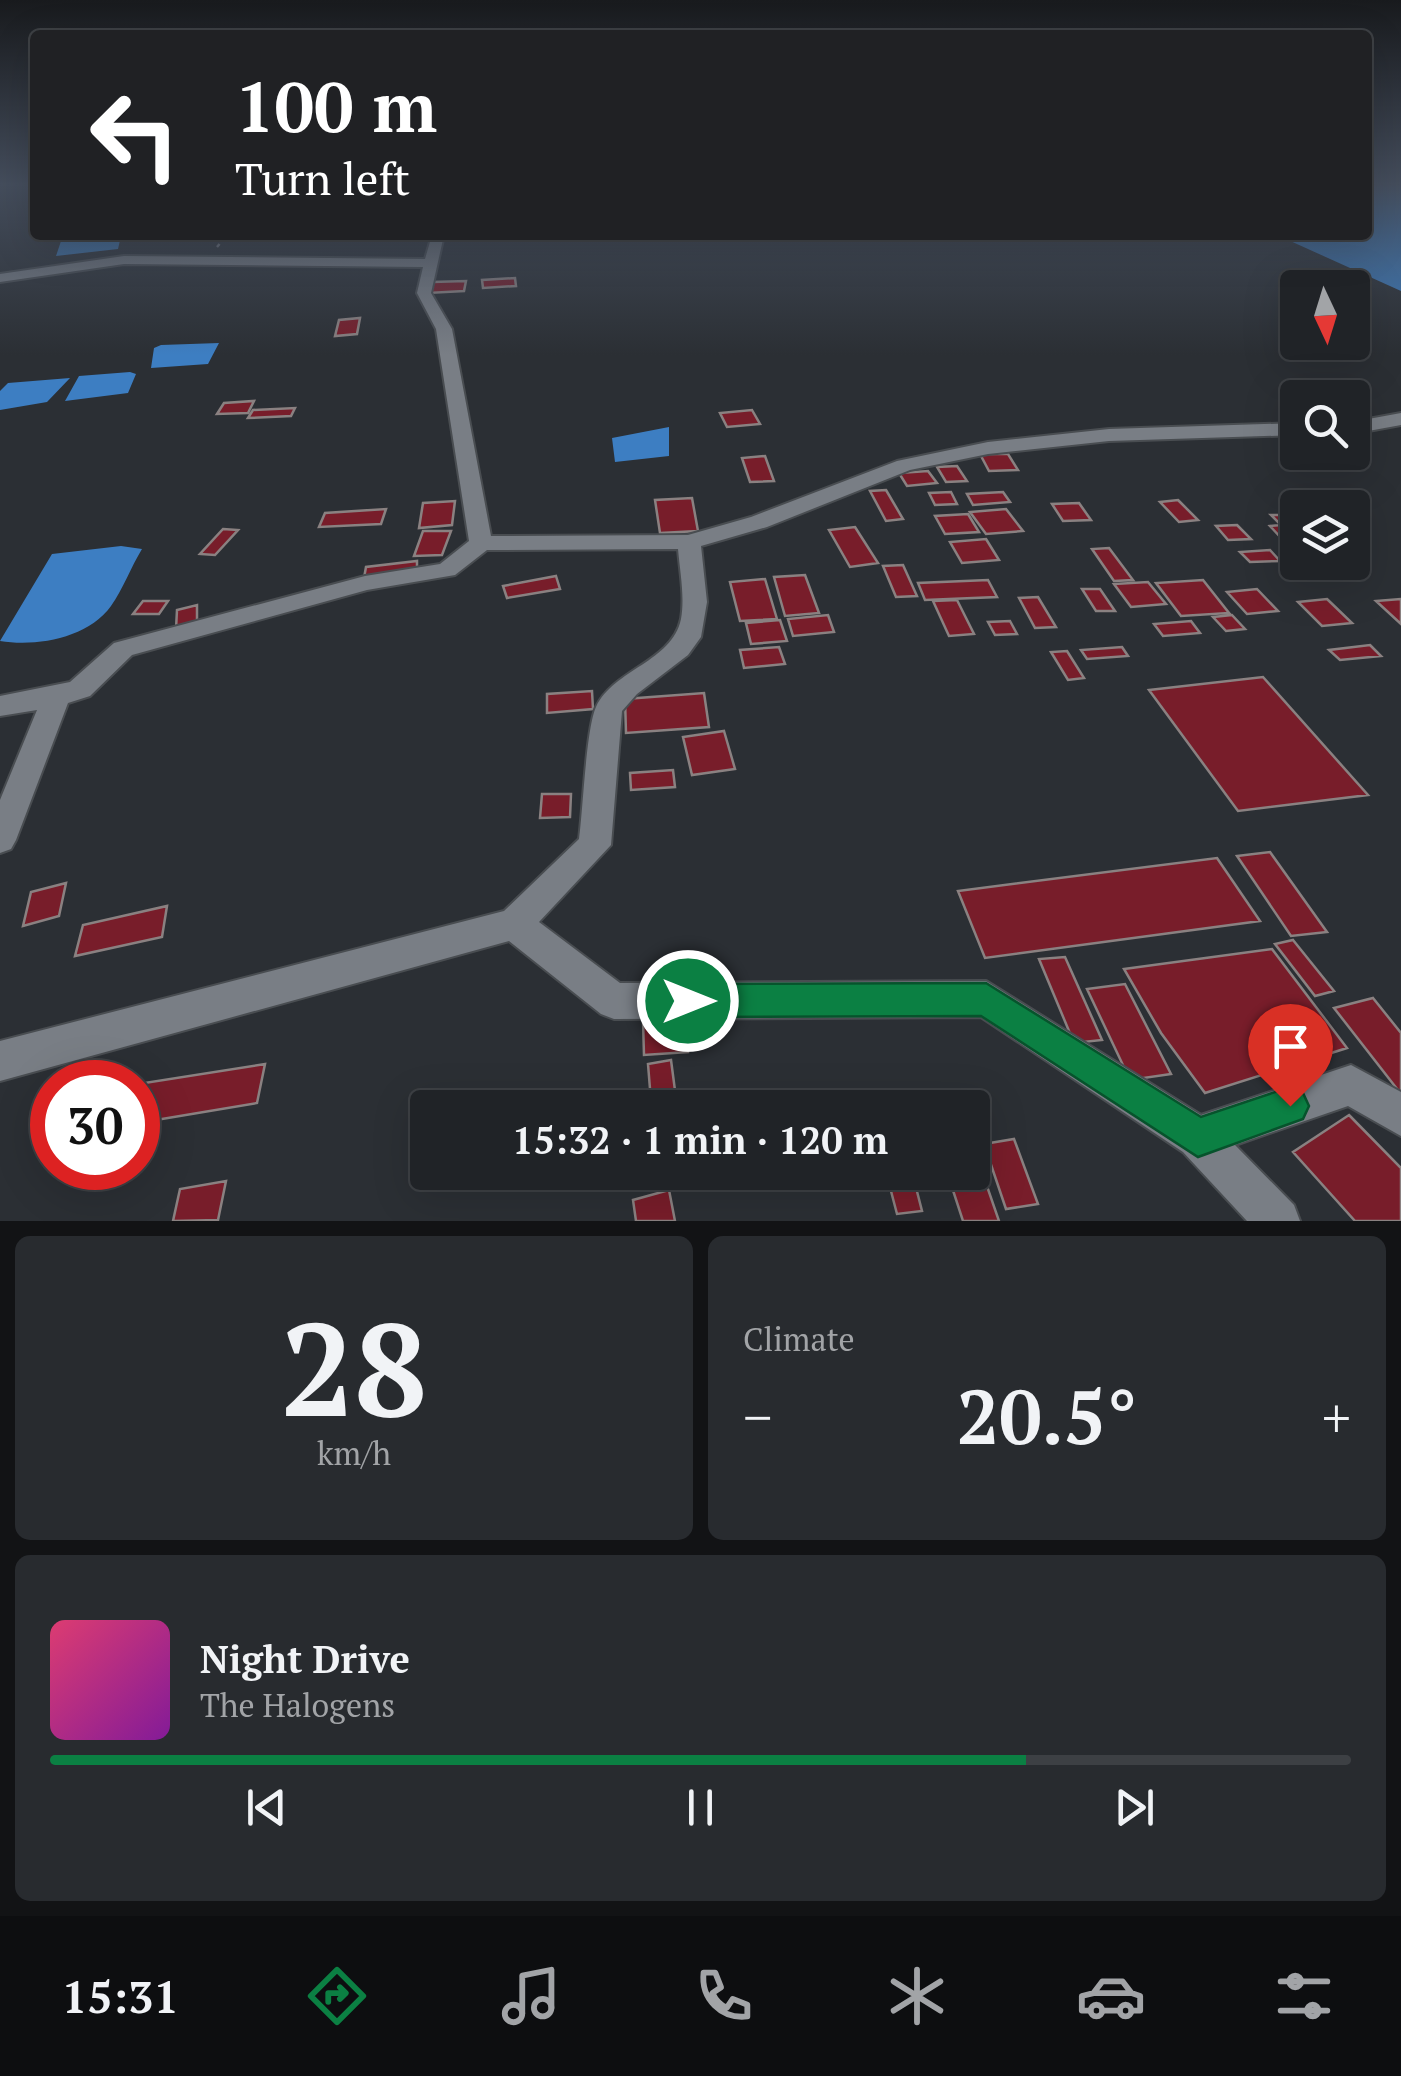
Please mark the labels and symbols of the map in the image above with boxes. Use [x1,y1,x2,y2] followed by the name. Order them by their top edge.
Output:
[1280,270,1370,360] north arrow
[636,949,740,1053] position arrow
[1248,1004,1333,1107] pin
[30,1060,160,1190] speed limit sign: 30

